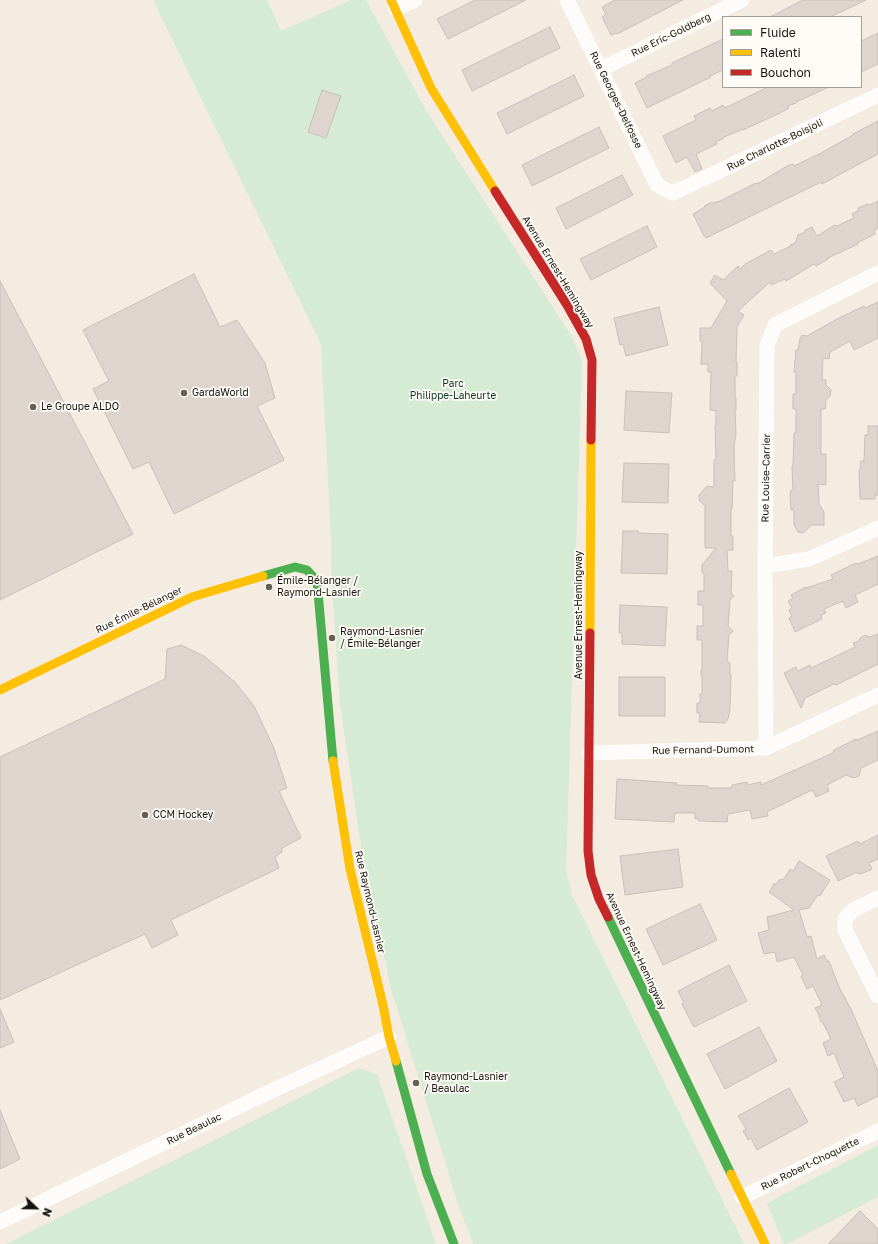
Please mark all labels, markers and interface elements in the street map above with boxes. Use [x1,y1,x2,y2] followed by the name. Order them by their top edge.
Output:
[629,11,713,59] street label: Rue Eric-Goldberg
[722,16,862,88] legend
[760,25,796,40] text: Fluide
[760,45,801,60] text: Ralenti
[587,50,645,150] street label: Rue Georges-Delfosse
[760,65,811,80] text: Bouchon
[725,117,825,173] street label: Rue Charlotte-Boisjoli
[520,214,596,330] street label: Avenue Ernest-Hemingway
[410,378,496,402] park label: Parc Philippe-Laheurte
[192,387,249,399] place label: GardaWorld
[179,388,189,398] marker: GardaWorld
[41,401,119,413] place label: Le Groupe ALDO
[28,402,38,412] marker: Le Groupe ALDO
[759,433,773,523] street label: Rue Louise-Carrier
[573,551,585,679] street label: Avenue Ernest-Hemingway
[277,575,361,598] place label: Émile-Bélanger / Raymond-Lasnier
[264,582,274,592] marker: Émile-Bélanger / Raymond-Lasnier
[94,584,184,636] street label: Rue Émile-Bélanger
[340,626,424,650] place label: Raymond-Lasnier / Émile-Bélanger
[327,633,337,643] marker: Raymond-Lasnier / Émile-Bélanger
[652,743,754,757] street label: Rue Fernand-Dumont
[153,809,213,821] place label: CCM Hockey
[140,810,150,820] marker: CCM Hockey
[352,850,388,954] street label: Rue Raymond-Lasnier
[603,890,669,1012] street label: Avenue Ernest-Hemingway
[424,1071,508,1094] place label: Raymond-Lasnier / Beaulac
[411,1078,421,1088] marker: Raymond-Lasnier / Beaulac
[165,1111,223,1147] street label: Rue Beaulac
[759,1135,861,1193] street label: Rue Robert-Choquette
[16,1188,56,1228] north arrow
[40,1206,55,1219] text: N

